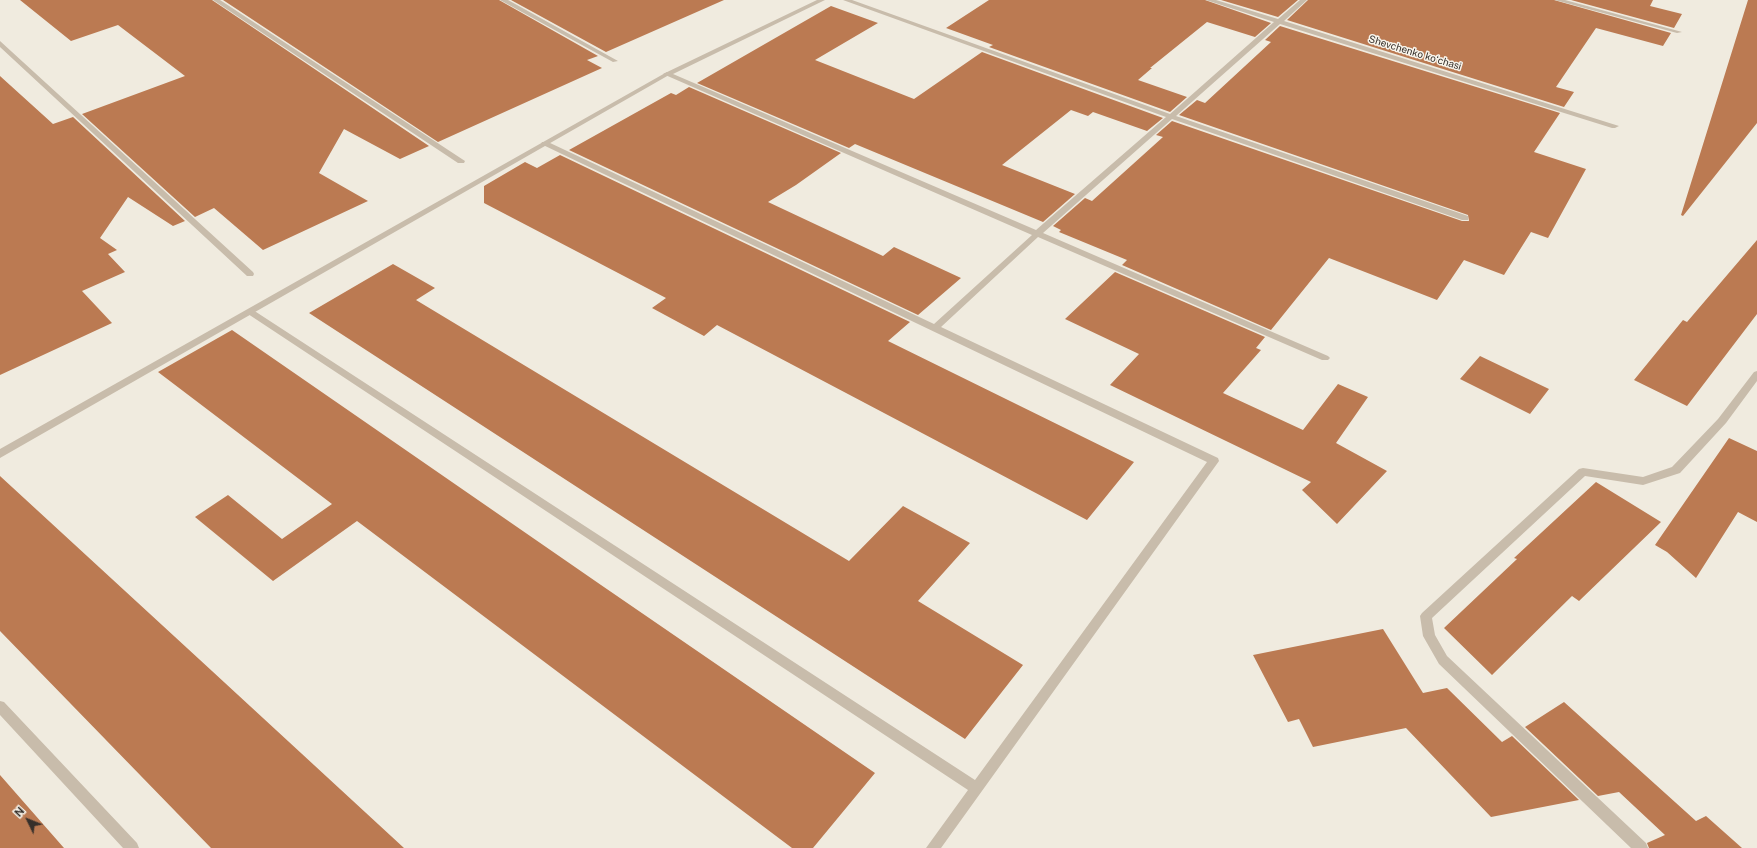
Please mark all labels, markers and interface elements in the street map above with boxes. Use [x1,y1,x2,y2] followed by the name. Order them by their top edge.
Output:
[1367,33,1463,73] street label: Shevchenko koʻchasi
[8,800,48,840] north arrow
[12,805,27,819] text: N

